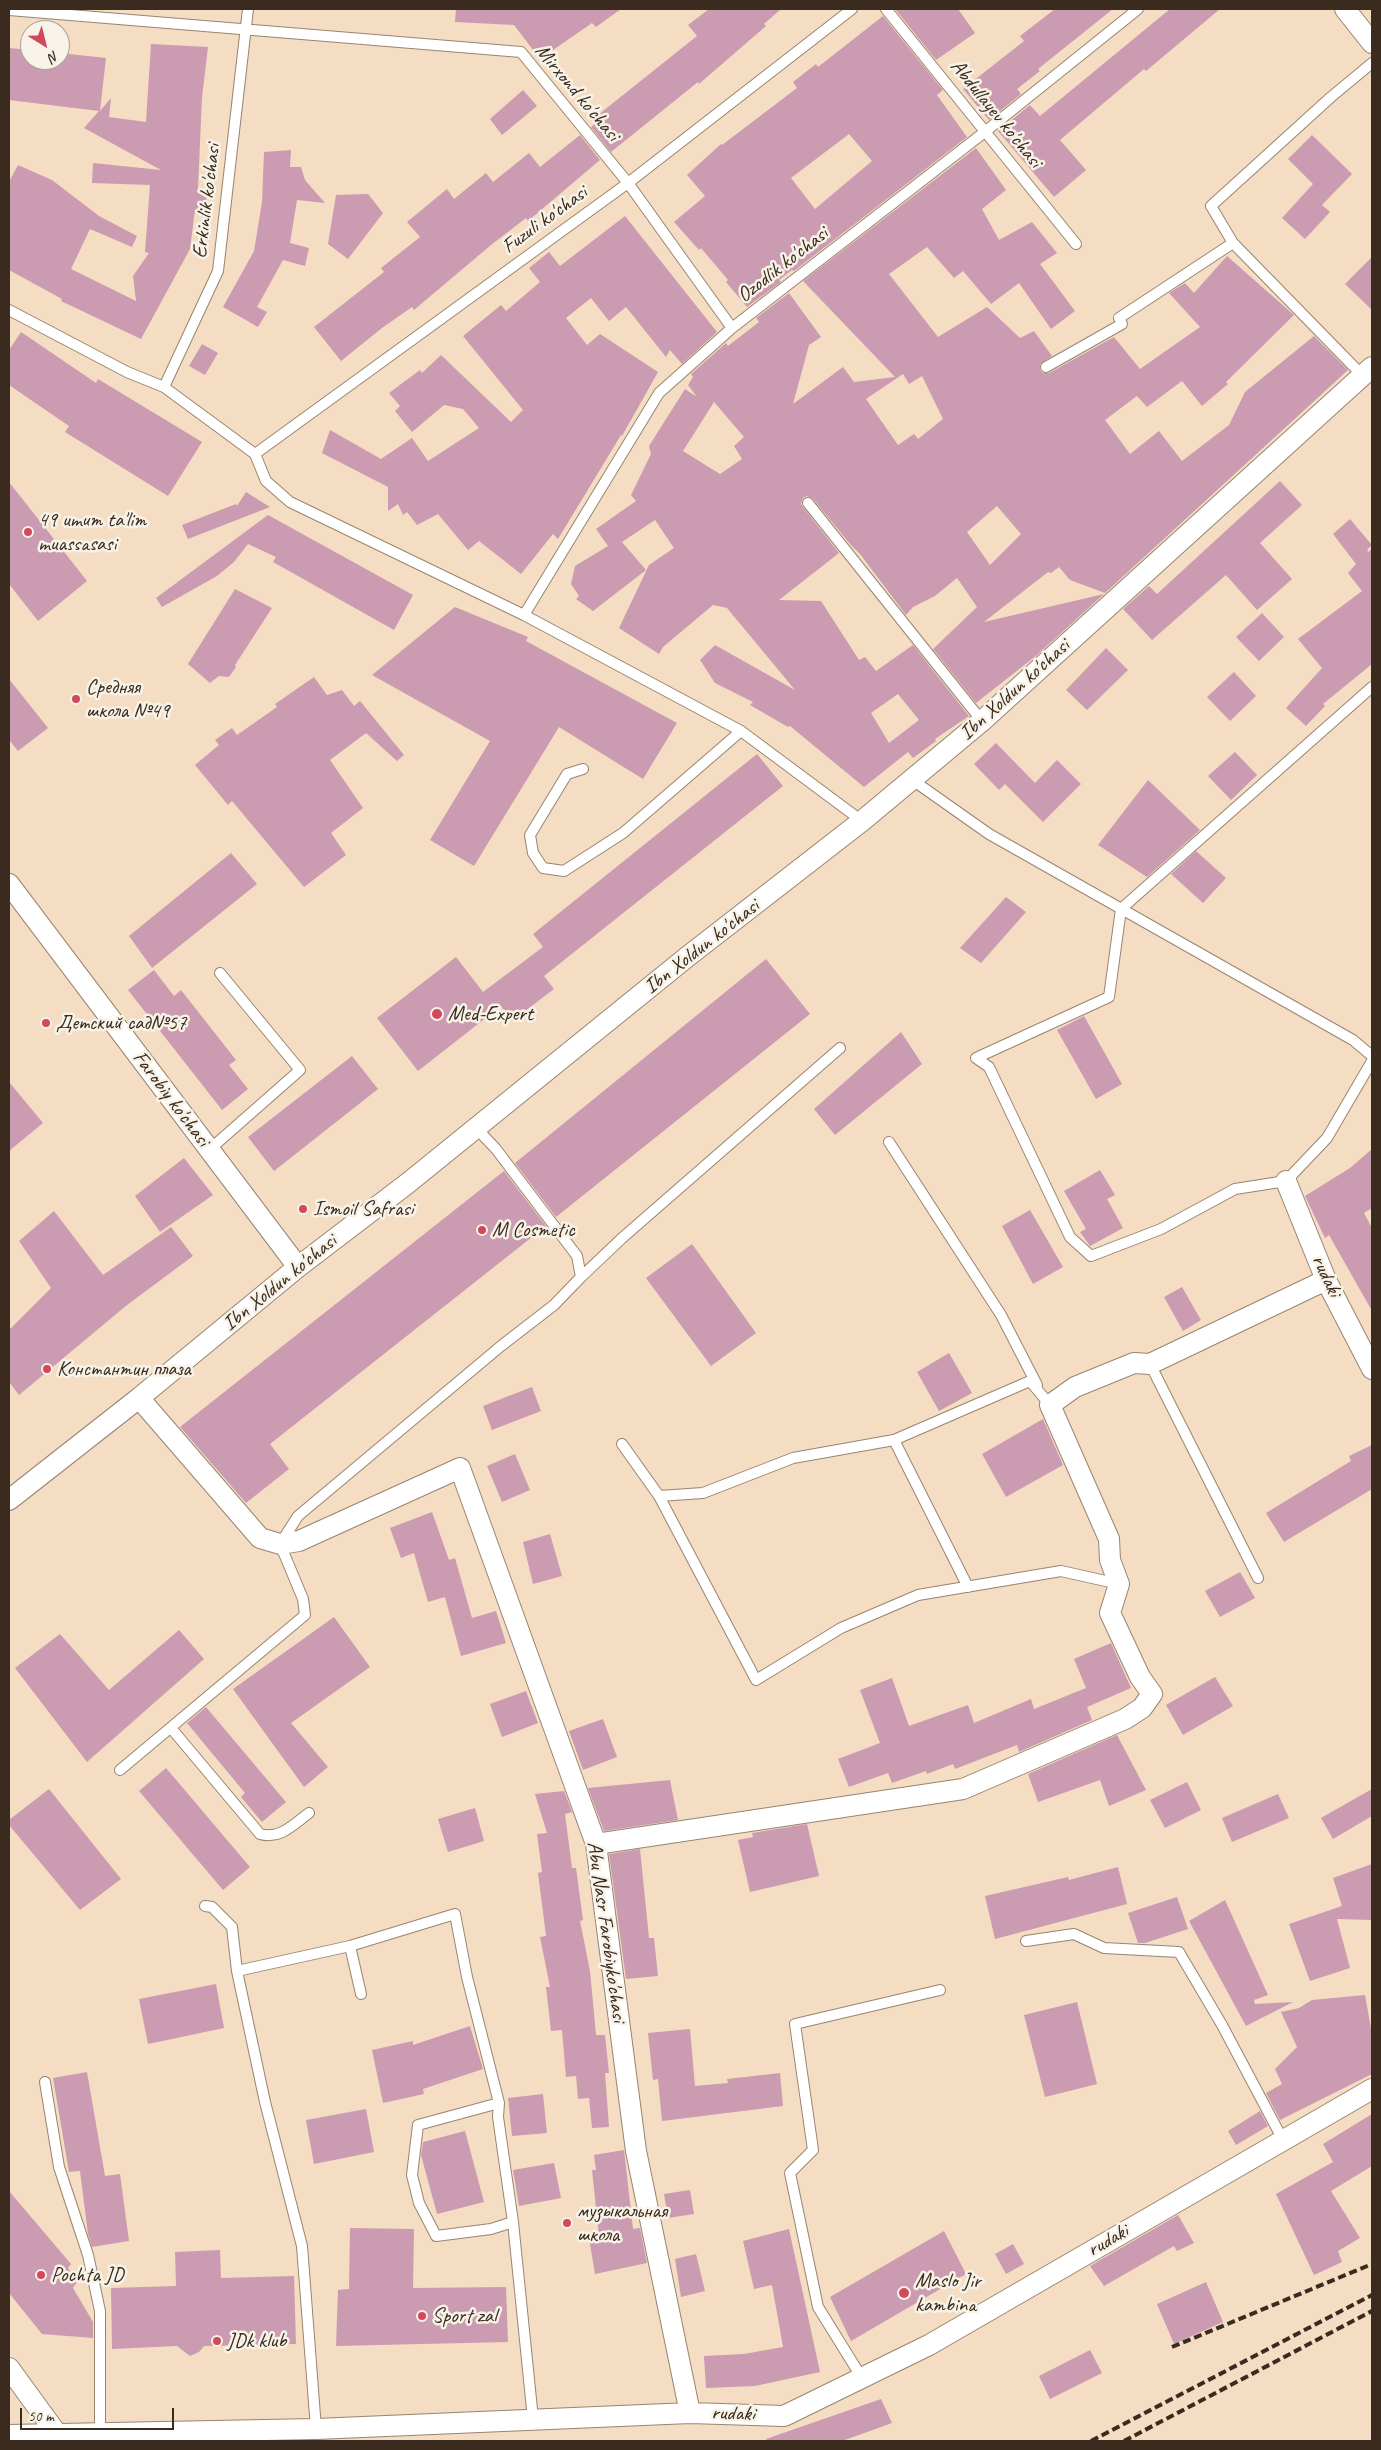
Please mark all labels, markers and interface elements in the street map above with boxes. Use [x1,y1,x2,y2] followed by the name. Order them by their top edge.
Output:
[20,20,70,70] north arrow
[529,39,625,147] street label: Mirxond ko'chasi
[45,47,62,66] text: N
[945,55,1047,173] street label: Abdullayev ko'chasi
[187,142,227,260] street label: Erkinlik ko'chasi
[497,181,593,259] street label: Fuzuli ko'chasi
[732,222,834,308] street label: Ozodlik ko'chasi
[38,507,146,557] place label: 49 umum ta'lim muassasasi
[22,526,34,538] marker: 49 umum ta'lim muassasasi
[955,634,1075,746] street label: Ibn Xoldun ko'chasi
[86,674,169,724] place label: Средняя школа №49
[70,693,82,705] marker: Средняя школа №49
[639,894,765,1000] street label: Ibn Xoldun ko'chasi
[448,1001,533,1027] place label: Med-Expert
[430,1007,444,1021] marker: Med-Expert
[56,1010,186,1036] place label: Детский сад№57
[40,1017,52,1029] marker: Детский сад№57
[127,1046,215,1152] street label: Farobiy ko'chasi
[313,1196,414,1222] place label: Ismoil Safrasi
[297,1203,309,1215] marker: Ismoil Safrasi
[492,1217,575,1243] place label: M Cosmetic
[476,1224,488,1236] marker: M Cosmetic
[218,1229,342,1337] street label: Ibn Xoldun ko'chasi
[1305,1251,1347,1301] street label: rudaki
[57,1356,191,1382] place label: Константин плаза
[41,1363,53,1375] marker: Константин плаза
[581,1840,631,2024] street label: Abu Nasr Farobiyko'chasi
[577,2198,667,2248] place label: музыкальная школа
[561,2217,573,2229] marker: музыкальная школа
[1083,2219,1133,2263] street label: rudaki
[51,2262,124,2288] place label: Pochta JD
[915,2268,981,2318] place label: Maslo Jir kambina
[35,2269,47,2281] marker: Pochta JD
[897,2286,911,2300] marker: Maslo Jir kambina
[432,2303,496,2329] place label: Sport zal
[416,2310,428,2322] marker: Sport zal
[227,2328,286,2354] place label: JDk klub
[211,2335,223,2347] marker: JDk klub
[22,2398,176,2430] scale bar
[711,2401,755,2427] street label: rudaki
[28,2407,54,2426] text: 50 m

